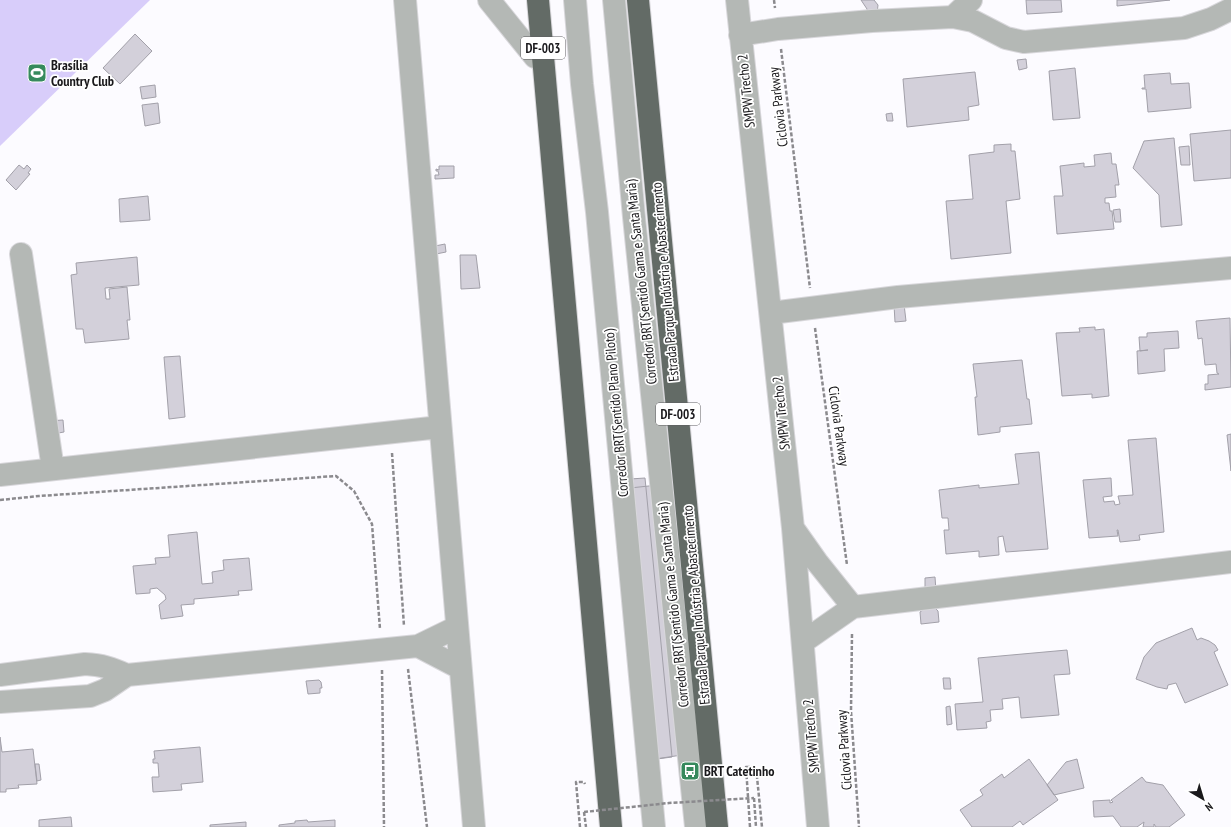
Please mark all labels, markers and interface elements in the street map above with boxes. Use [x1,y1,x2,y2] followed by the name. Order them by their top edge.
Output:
[521,37,565,59] road number: DF-003
[733,53,759,129] street label: SMPW Trecho 2
[51,56,114,90] place label: Brasília Country Club
[26,62,48,84] sports icon: Brasília Country Club
[764,65,792,148] street label: Ciclovia Parkway
[621,178,661,385] street label: Corredor BRT(Sentido Gama e Santa Maria)
[647,182,683,382] street label: Estrada Parque Indústria e Abastecimento
[600,328,632,498] street label: Corredor BRT(Sentido Plano Piloto)
[768,375,794,451] street label: SMPW Trecho 2
[824,385,854,468] street label: Ciclovia Parkway
[656,403,700,425] road number: DF-003
[653,501,693,708] street label: Corredor BRT(Sentido Gama e Santa Maria)
[678,505,714,705] street label: Estrada Parque Indústria e Abastecimento
[799,698,823,774] street label: SMPW Trecho 2
[832,708,856,791] street label: Ciclovia Parkway
[679,760,701,782] bus stop icon: BRT Catetinho
[704,762,774,780] place label: BRT Catetinho
[1183,779,1223,819] north arrow
[1202,800,1216,814] text: N

